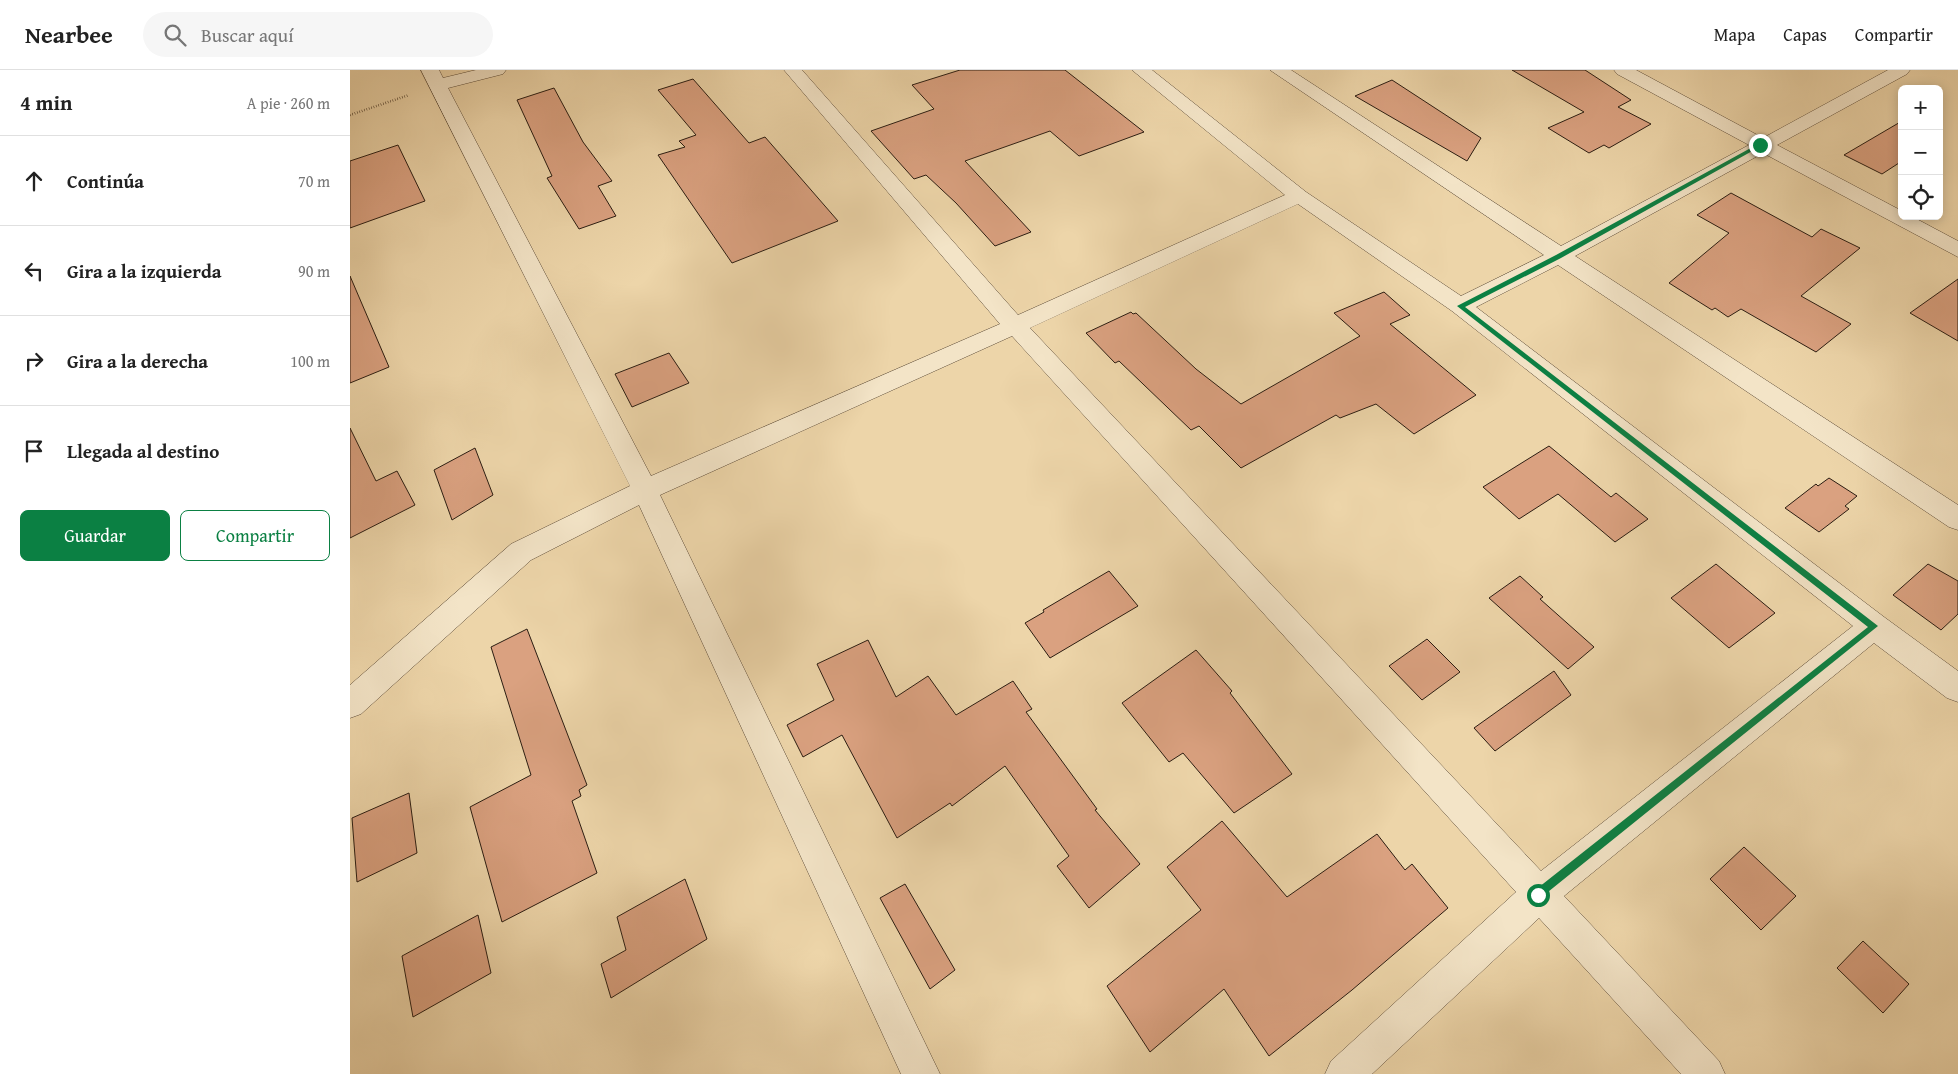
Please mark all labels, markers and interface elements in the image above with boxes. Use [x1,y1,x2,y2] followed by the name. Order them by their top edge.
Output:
[143,12,493,57] search box
[25,17,113,52] text: Nearbee
[161,21,189,49] icon: search
[201,21,293,49] text: Buscar aquí
[1714,21,1755,48] text: Mapa
[1783,21,1827,48] text: Capas
[1855,21,1933,48] text: Compartir
[1898,85,1943,220] map controls
[1898,85,1943,130] button: +
[20,87,72,118] text: 4 min
[247,91,330,115] text: A pie · 260 m
[1898,130,1943,175] button: −
[1749,134,1772,157] route end
[20,167,48,195] icon: ahead
[67,167,144,195] text: Continúa
[298,169,330,193] text: 70 m
[1898,175,1943,220] button: locate
[20,257,48,285] icon: left
[67,257,222,285] text: Gira a la izquierda
[298,259,330,283] text: 90 m
[20,347,48,375] icon: right
[67,347,208,375] text: Gira a la derecha
[290,349,330,373] text: 100 m
[20,437,48,465] icon: arrive
[67,437,219,465] text: Llegada al destino
[20,510,170,561] button: Guardar
[180,510,330,561] button: Compartir
[1527,884,1550,907] route start

